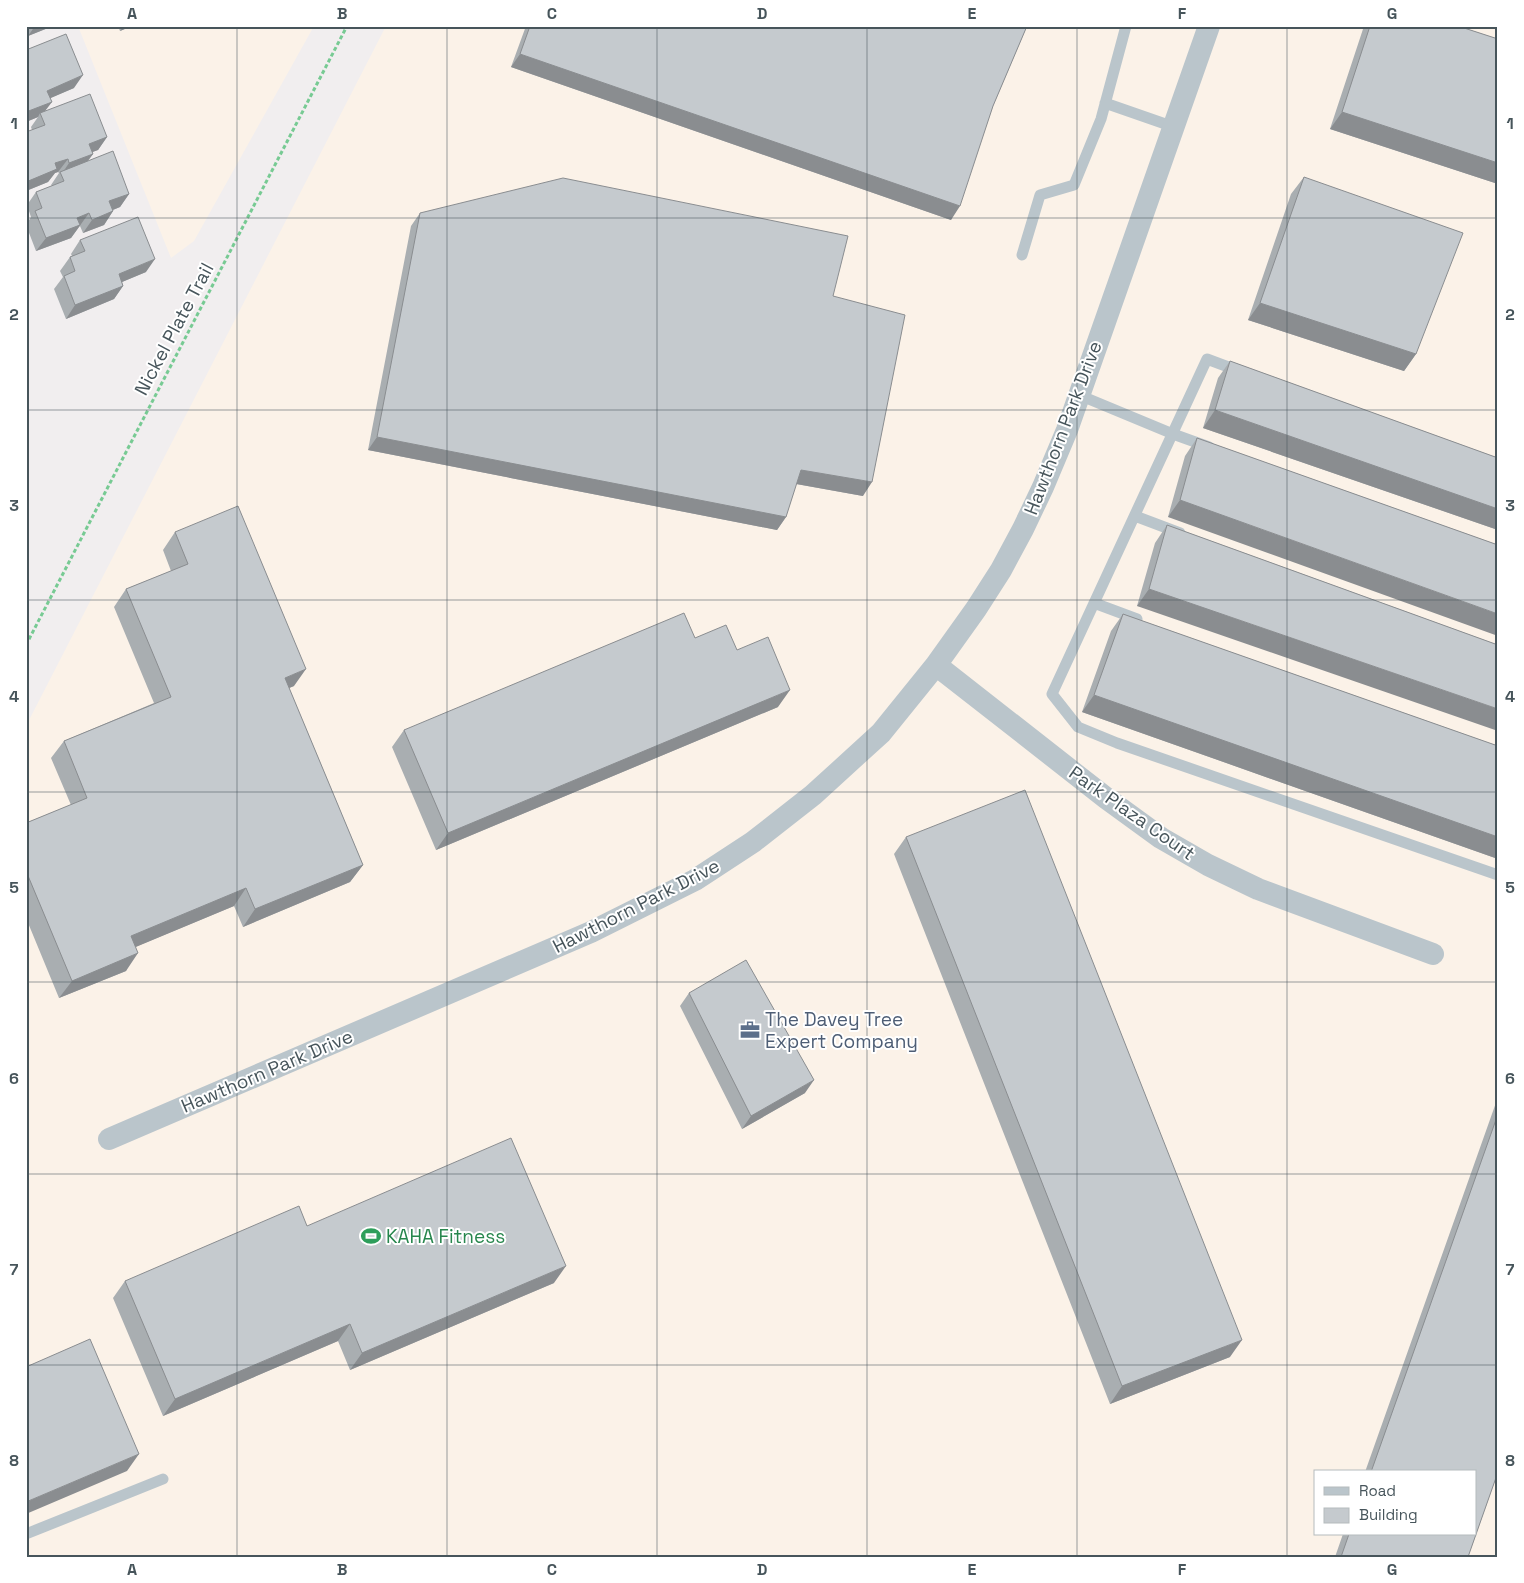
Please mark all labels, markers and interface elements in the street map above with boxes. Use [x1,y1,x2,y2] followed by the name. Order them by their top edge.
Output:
[127,3,137,24] text: A
[337,3,347,24] text: B
[547,3,557,24] text: C
[757,3,767,24] text: D
[968,3,977,24] text: E
[1178,3,1187,24] text: F
[1387,3,1397,24] text: G
[10,113,18,134] text: 1
[1506,113,1514,134] text: 1
[129,259,219,399] street label: Nickel Plate Trail
[9,304,19,325] text: 2
[1505,304,1515,325] text: 2
[1018,338,1108,518] street label: Hawthorn Park Drive
[9,495,19,516] text: 3
[1505,495,1515,516] text: 3
[9,686,19,707] text: 4
[1505,686,1515,707] text: 4
[1064,760,1200,866] street label: Park Plaza Court
[548,853,724,959] street label: Hawthorn Park Drive
[9,877,19,898] text: 5
[1505,877,1515,898] text: 5
[765,1007,918,1054] place label: The Davey Tree Expert Company
[739,1019,761,1041] office icon: The Davey Tree Expert Company
[177,1024,357,1118] street label: Hawthorn Park Drive
[9,1068,19,1089] text: 6
[1505,1068,1515,1089] text: 6
[386,1224,505,1249] place label: KAHA Fitness
[360,1225,382,1247] sports icon: KAHA Fitness
[10,1259,19,1280] text: 7
[1506,1259,1515,1280] text: 7
[9,1450,19,1471] text: 8
[1505,1450,1515,1471] text: 8
[1314,1470,1476,1536] legend
[1359,1481,1396,1500] text: Road
[1359,1505,1418,1524] text: Building
[127,1559,137,1580] text: A
[337,1559,347,1580] text: B
[547,1559,557,1580] text: C
[757,1559,767,1580] text: D
[968,1559,977,1580] text: E
[1178,1559,1187,1580] text: F
[1387,1559,1397,1580] text: G

